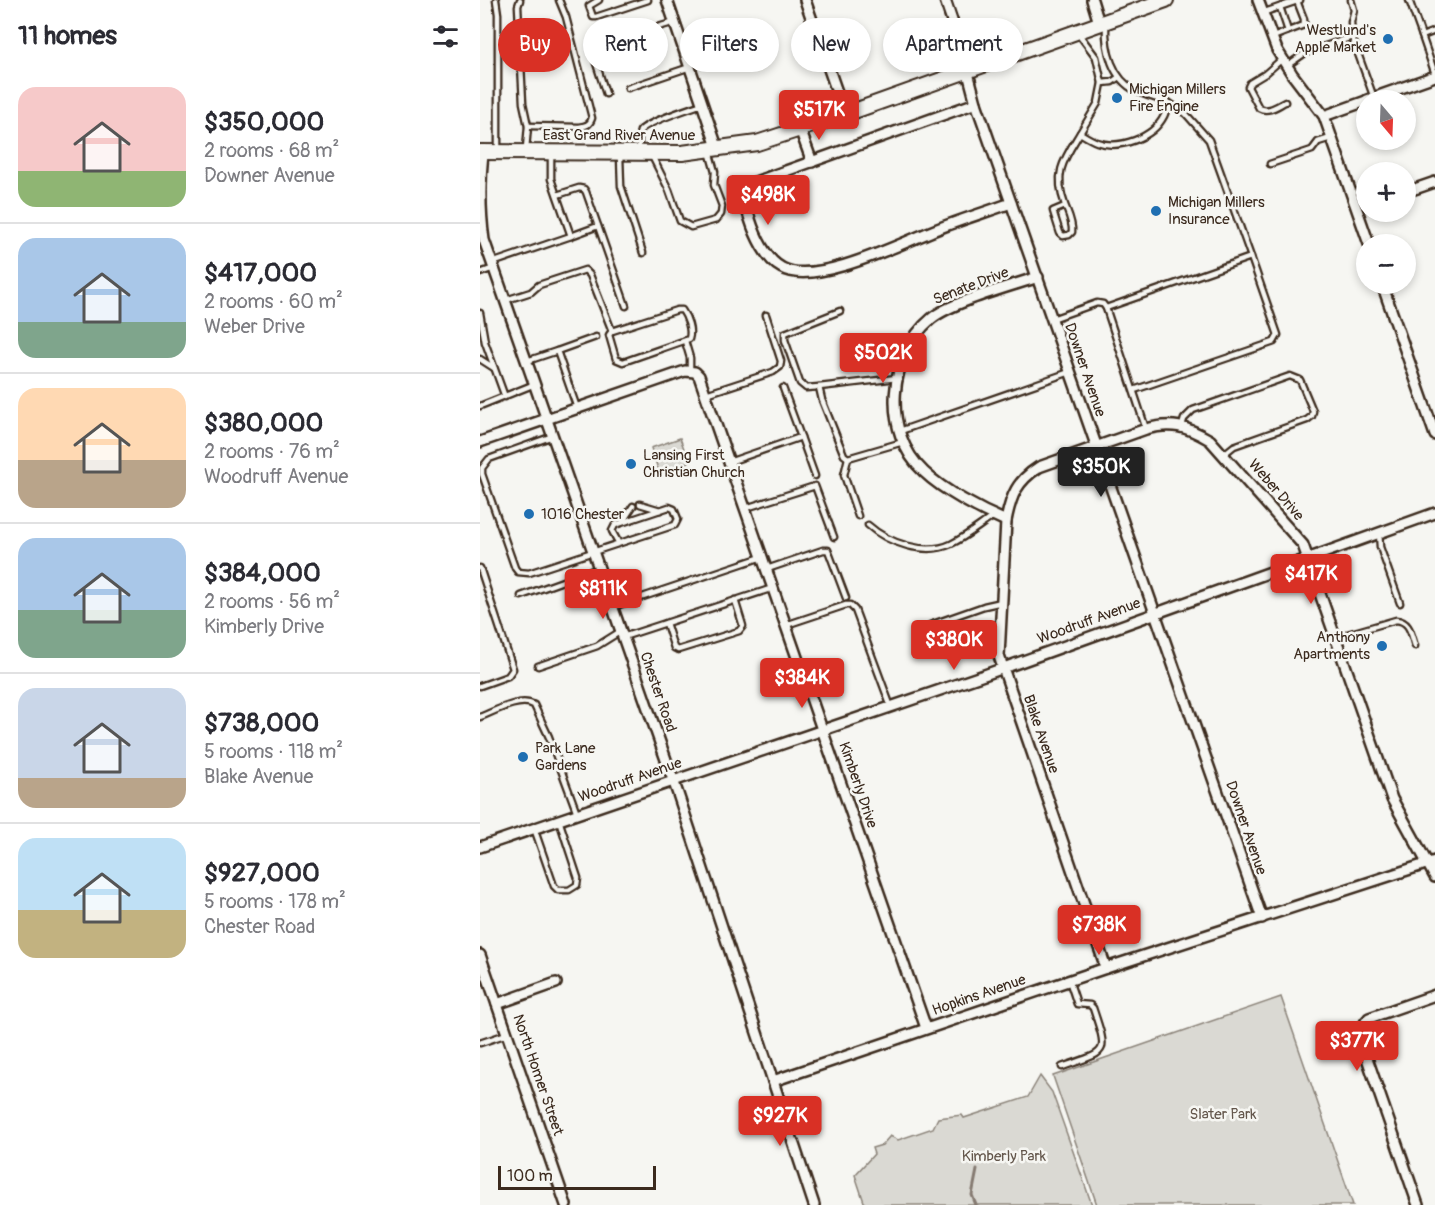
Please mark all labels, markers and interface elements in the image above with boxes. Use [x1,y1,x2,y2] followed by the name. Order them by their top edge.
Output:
[498,18,571,72] chip: Buy
[583,18,668,72] chip: Rent
[680,18,779,72] chip: Filters
[791,18,871,72] chip: New
[883,18,1023,72] chip: Apartment
[18,20,117,52] text: 11 homes
[429,20,462,53] icon: filters
[1295,21,1377,57] place label: Westlund's Apple Market
[1381,32,1395,46] marker: Westlund's Apple Market
[1129,80,1226,116] place label: Michigan Millers Fire Engine
[777,90,861,141] pin: $517K
[1356,90,1416,150] north arrow
[1356,90,1416,294] map controls
[1110,91,1124,105] marker: Michigan Millers Fire Engine
[793,97,845,122] text: $517K
[204,106,324,138] text: $350,000
[66,111,138,183] icon: home
[543,126,696,145] street label: East Grand River Avenue
[204,138,339,163] text: 2 rooms · 68 m²
[1356,162,1416,222] button: +
[204,163,335,188] text: Downer Avenue
[726,175,810,226] pin: $498K
[741,182,795,207] text: $498K
[1168,193,1265,229] place label: Michigan Millers Insurance
[1149,204,1163,218] marker: Michigan Millers Insurance
[1356,234,1416,294] button: −
[204,257,317,289] text: $417,000
[66,262,138,334] icon: home
[930,263,1012,309] street label: Senate Drive
[204,289,343,314] text: 2 rooms · 60 m²
[204,314,305,339] text: Weber Drive
[1060,321,1110,420] street label: Downer Avenue
[841,333,925,384] pin: $502K
[854,340,912,365] text: $502K
[204,407,323,439] text: $380,000
[66,412,138,484] icon: home
[204,439,340,464] text: 2 rooms · 76 m²
[643,446,745,482] place label: Lansing First Christian Church
[1059,447,1143,498] pin: $350K
[1072,454,1130,479] text: $350K
[1244,455,1308,525] street label: Weber Drive
[624,457,638,471] marker: Lansing First Christian Church
[204,464,348,489] text: Woodruff Avenue
[541,505,625,524] place label: 1016 Chester
[522,507,536,521] marker: 1016 Chester
[1269,554,1353,605] pin: $417K
[204,557,321,589] text: $384,000
[1285,561,1337,586] text: $417K
[66,562,138,634] icon: home
[561,569,645,620] pin: $811K
[579,576,627,601] text: $811K
[204,589,340,614] text: 2 rooms · 56 m²
[1035,593,1144,648] street label: Woodruff Avenue
[204,614,324,639] text: Kimberly Drive
[912,620,996,671] pin: $380K
[925,627,983,652] text: $380K
[1293,628,1371,664] place label: Anthony Apartments
[1375,639,1389,653] marker: Anthony Apartments
[635,649,681,735] street label: Chester Road
[760,658,844,709] pin: $384K
[774,665,830,690] text: $384K
[1019,692,1064,776] street label: Blake Avenue
[204,707,319,739] text: $738,000
[66,712,138,784] icon: home
[204,739,343,764] text: 5 rooms · 118 m²
[535,739,596,775] place label: Park Lane Gardens
[834,739,882,831] street label: Kimberly Drive
[516,750,530,764] marker: Park Lane Gardens
[576,753,685,807] street label: Woodruff Avenue
[204,764,313,789] text: Blake Avenue
[1221,779,1271,878] street label: Downer Avenue
[204,857,320,889] text: $927,000
[66,862,138,934] icon: home
[204,889,346,914] text: 5 rooms · 178 m²
[1057,905,1141,956] pin: $738K
[1072,912,1126,937] text: $738K
[204,914,315,939] text: Chester Road
[930,970,1029,1020] street label: Hopkins Avenue
[508,1012,568,1139] street label: North Homer Street
[1315,1021,1399,1072] pin: $377K
[1329,1028,1385,1053] text: $377K
[738,1096,822,1147] pin: $927K
[753,1103,807,1128] text: $927K
[1189,1105,1257,1124] park label: Slater Park
[962,1147,1047,1166] park label: Kimberly Park
[498,1163,656,1190] scale bar
[507,1166,553,1186] text: 100 m

